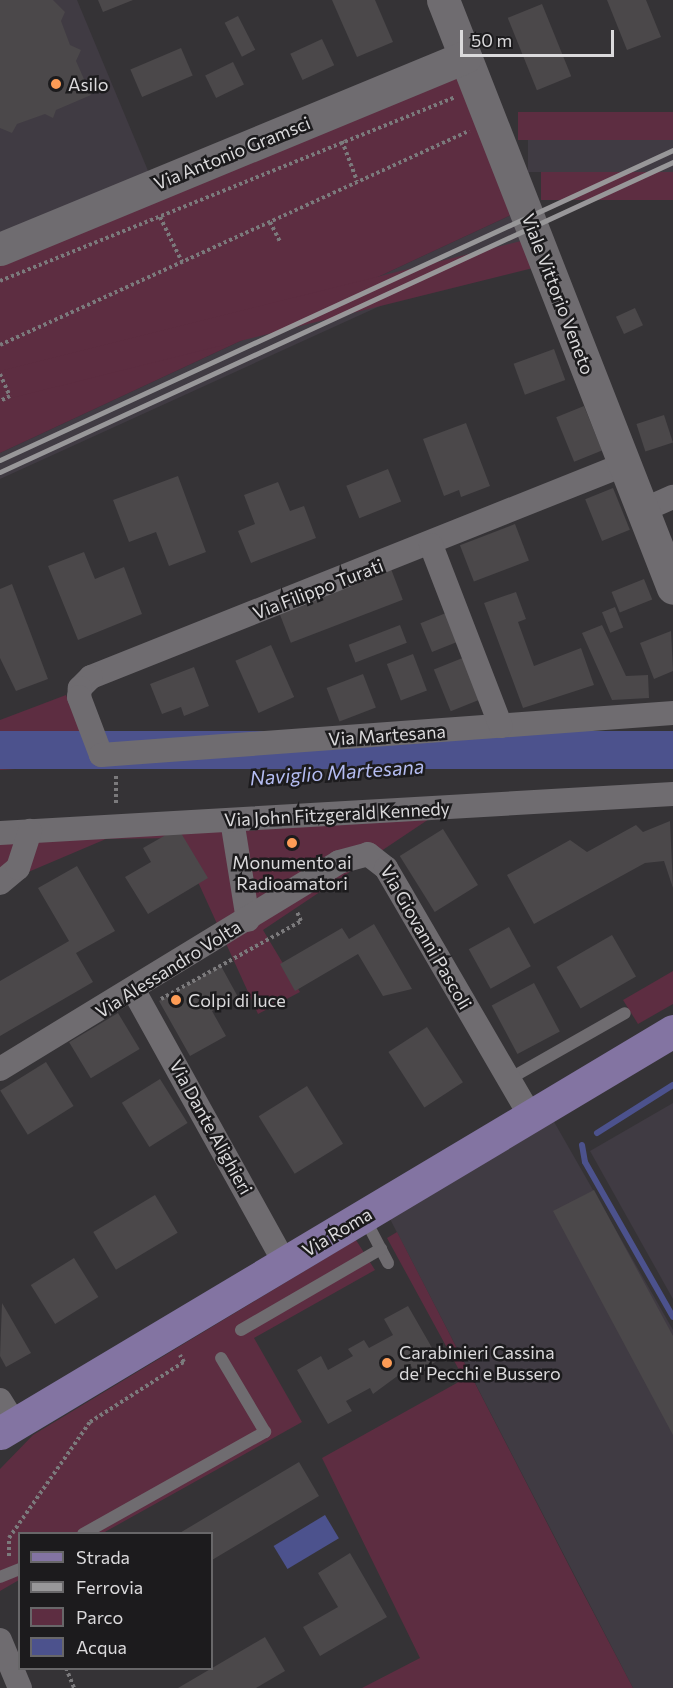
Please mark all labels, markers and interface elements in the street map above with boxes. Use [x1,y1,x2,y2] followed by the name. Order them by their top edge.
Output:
[463,18,618,56] scale bar
[471,29,512,51] text: 50 m
[68,73,109,95] place label: Asilo
[49,77,63,91] marker: Asilo
[151,112,313,194] street label: Via Antonio Gramsci
[517,211,599,377] street label: Viale Vittorio Veneto
[250,554,386,624] street label: Via Filippo Turati
[328,720,446,750] street label: Via Martesana
[249,754,425,790] water label: Naviglio Martesana
[224,797,450,831] street label: Via John Fitzgerald Kennedy
[285,836,299,850] marker: Monumento ai Radioamatori
[232,852,352,894] place label: Monumento ai Radioamatori
[376,861,476,1013] street label: Via Giovanni Pascoli
[91,916,245,1022] street label: Via Alessandro Volta
[188,989,286,1011] place label: Colpi di luce
[169,993,183,1007] marker: Colpi di luce
[165,1056,257,1198] street label: Via Dante Alighieri
[298,1203,376,1261] street label: Via Roma
[399,1342,561,1384] place label: Carabinieri Cassina de' Pecchi e Bussero
[380,1356,394,1370] marker: Carabinieri Cassina de' Pecchi e Bussero
[18,1532,213,1670] legend
[76,1546,130,1568] text: Strada
[76,1576,143,1598] text: Ferrovia
[76,1606,123,1628] text: Parco
[76,1636,127,1658] text: Acqua

